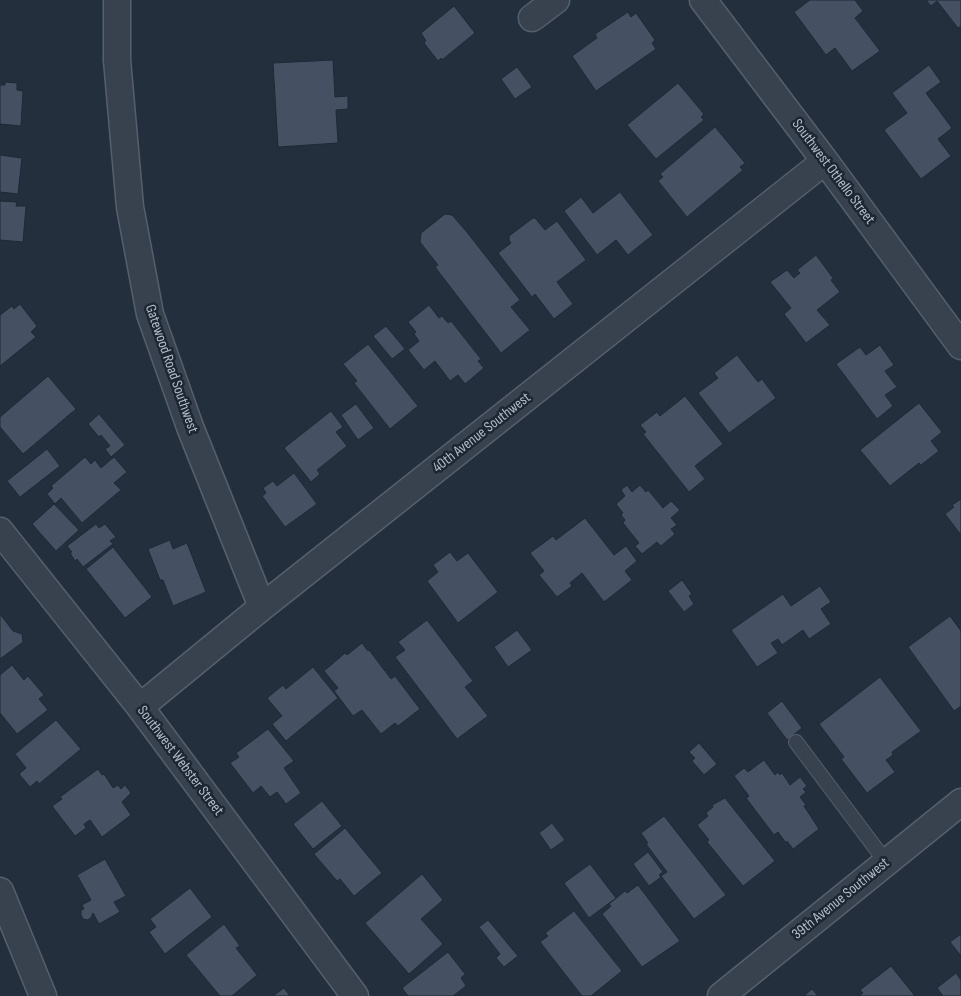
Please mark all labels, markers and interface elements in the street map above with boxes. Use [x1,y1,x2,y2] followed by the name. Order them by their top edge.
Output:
[788,116,878,228] street label: Southwest Othello Street
[141,302,201,436] street label: Gatewood Road Southwest
[429,389,535,477] street label: 40th Avenue Southwest
[133,703,227,819] street label: Southwest Webster Street
[789,854,893,944] street label: 39th Avenue Southwest

